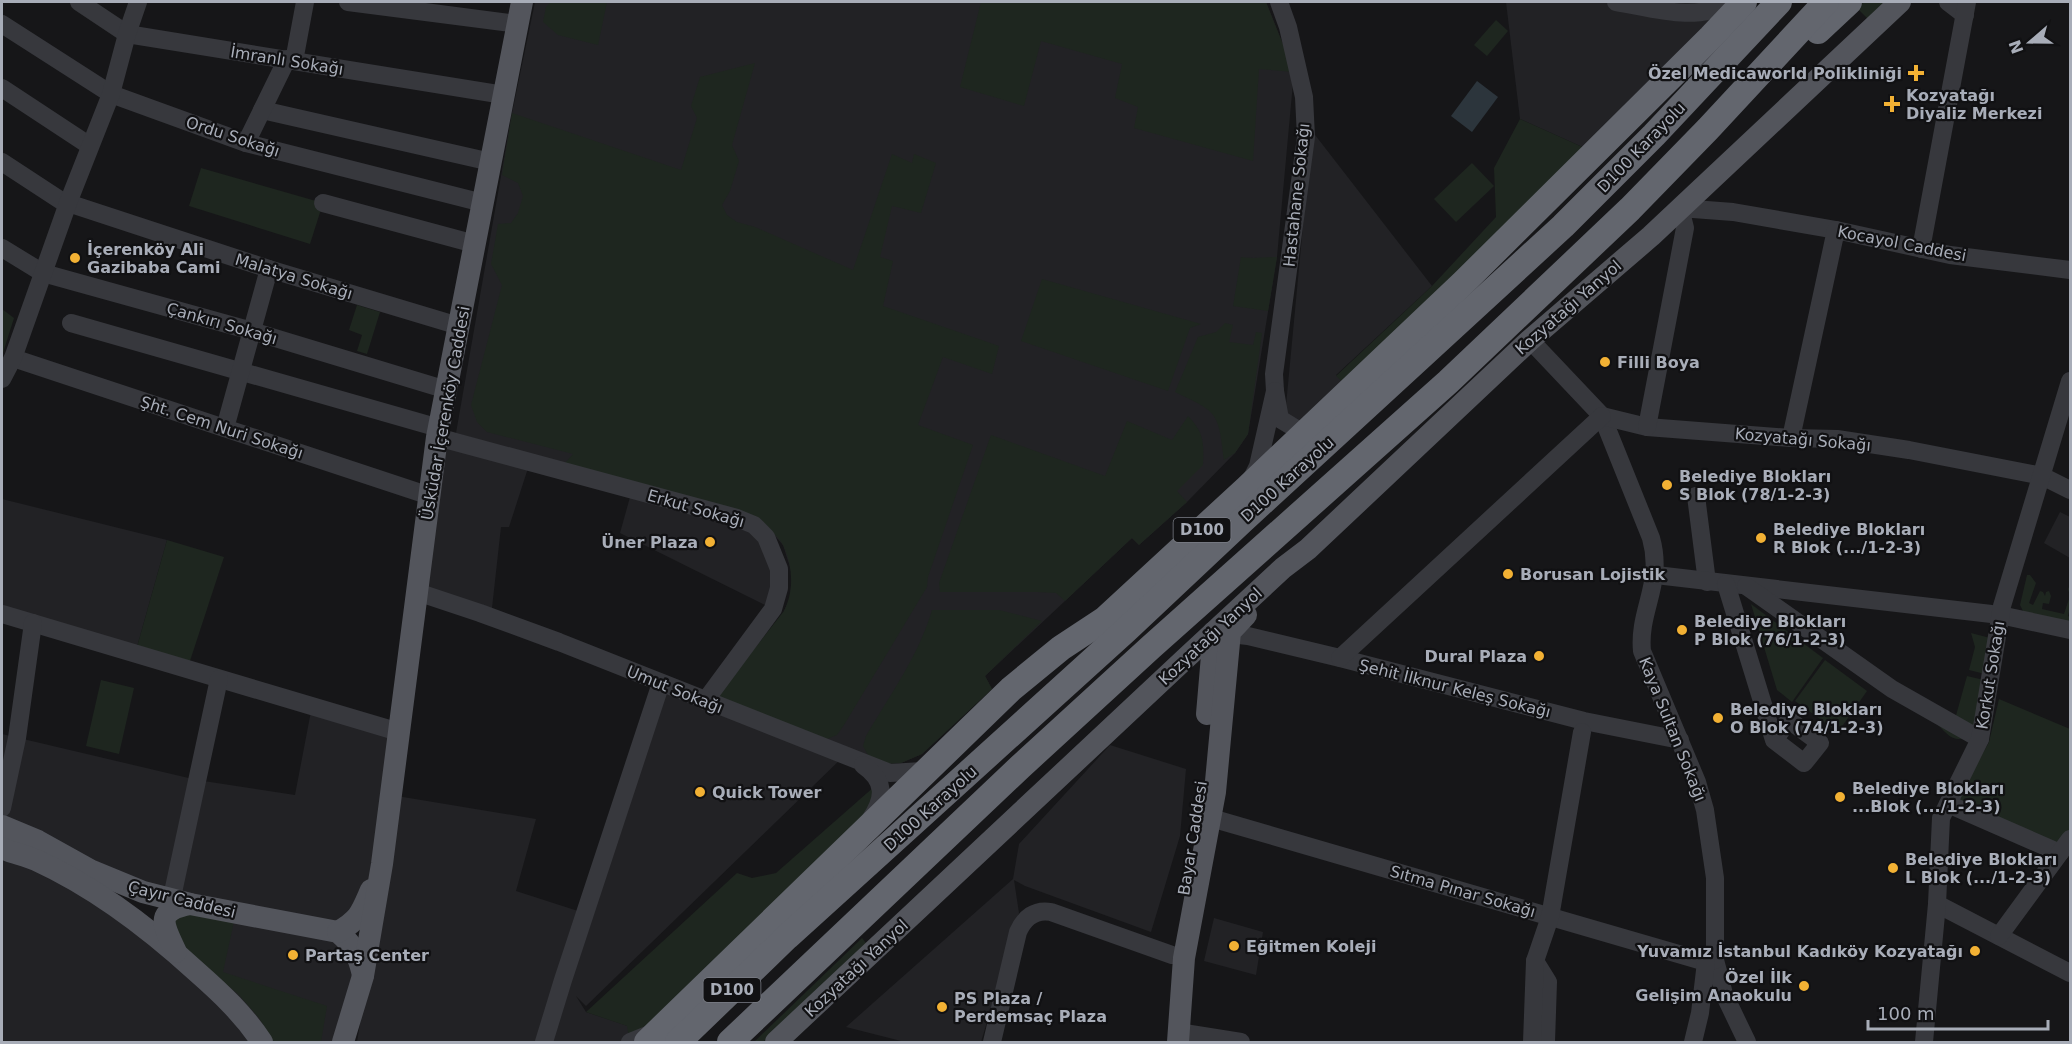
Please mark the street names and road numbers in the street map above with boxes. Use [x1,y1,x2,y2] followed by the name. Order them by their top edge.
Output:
[229,42,345,79] street label: İmranlı Sokağı
[1593,98,1689,196] street label: D100 Karayolu
[183,112,282,161] street label: Ordu Sokağı
[1279,122,1314,268] street label: Hastahane Sokağı
[1836,222,1968,265] street label: Kocayol Caddesi
[233,250,355,303] street label: Malatya Sokağı
[1511,256,1625,359] street label: Kozyatağı Yanyol
[164,299,279,348] street label: Çankırı Sokağı
[417,305,474,522] street label: Üsküdar İçerenköy Caddesi
[138,392,306,463] street label: Şht. Cem Nuri Sokağı
[1734,424,1872,455] street label: Kozyatağı Sokağı
[1237,433,1338,526] street label: D100 Karayolu
[645,486,747,531] street label: Erkut Sokağı
[1174,518,1230,542] road number: D100
[1155,584,1266,689] street label: Kozyatağı Yanyol
[1973,619,2008,731] street label: Korkut Sokağı
[1635,654,1710,804] street label: Kaya Sultan Sokağı
[1357,655,1553,722] street label: Şehit İlknur Keleş Sokağı
[624,662,726,717] street label: Umut Sokağı
[880,762,981,855] street label: D100 Karayolu
[1174,779,1211,897] street label: Bayar Caddesi
[1388,862,1538,921] street label: Sıtma Pınar Sokağı
[126,877,238,922] street label: Çayır Caddesi
[801,916,912,1021] street label: Kozyatağı Yanyol
[704,978,760,1002] road number: D100

